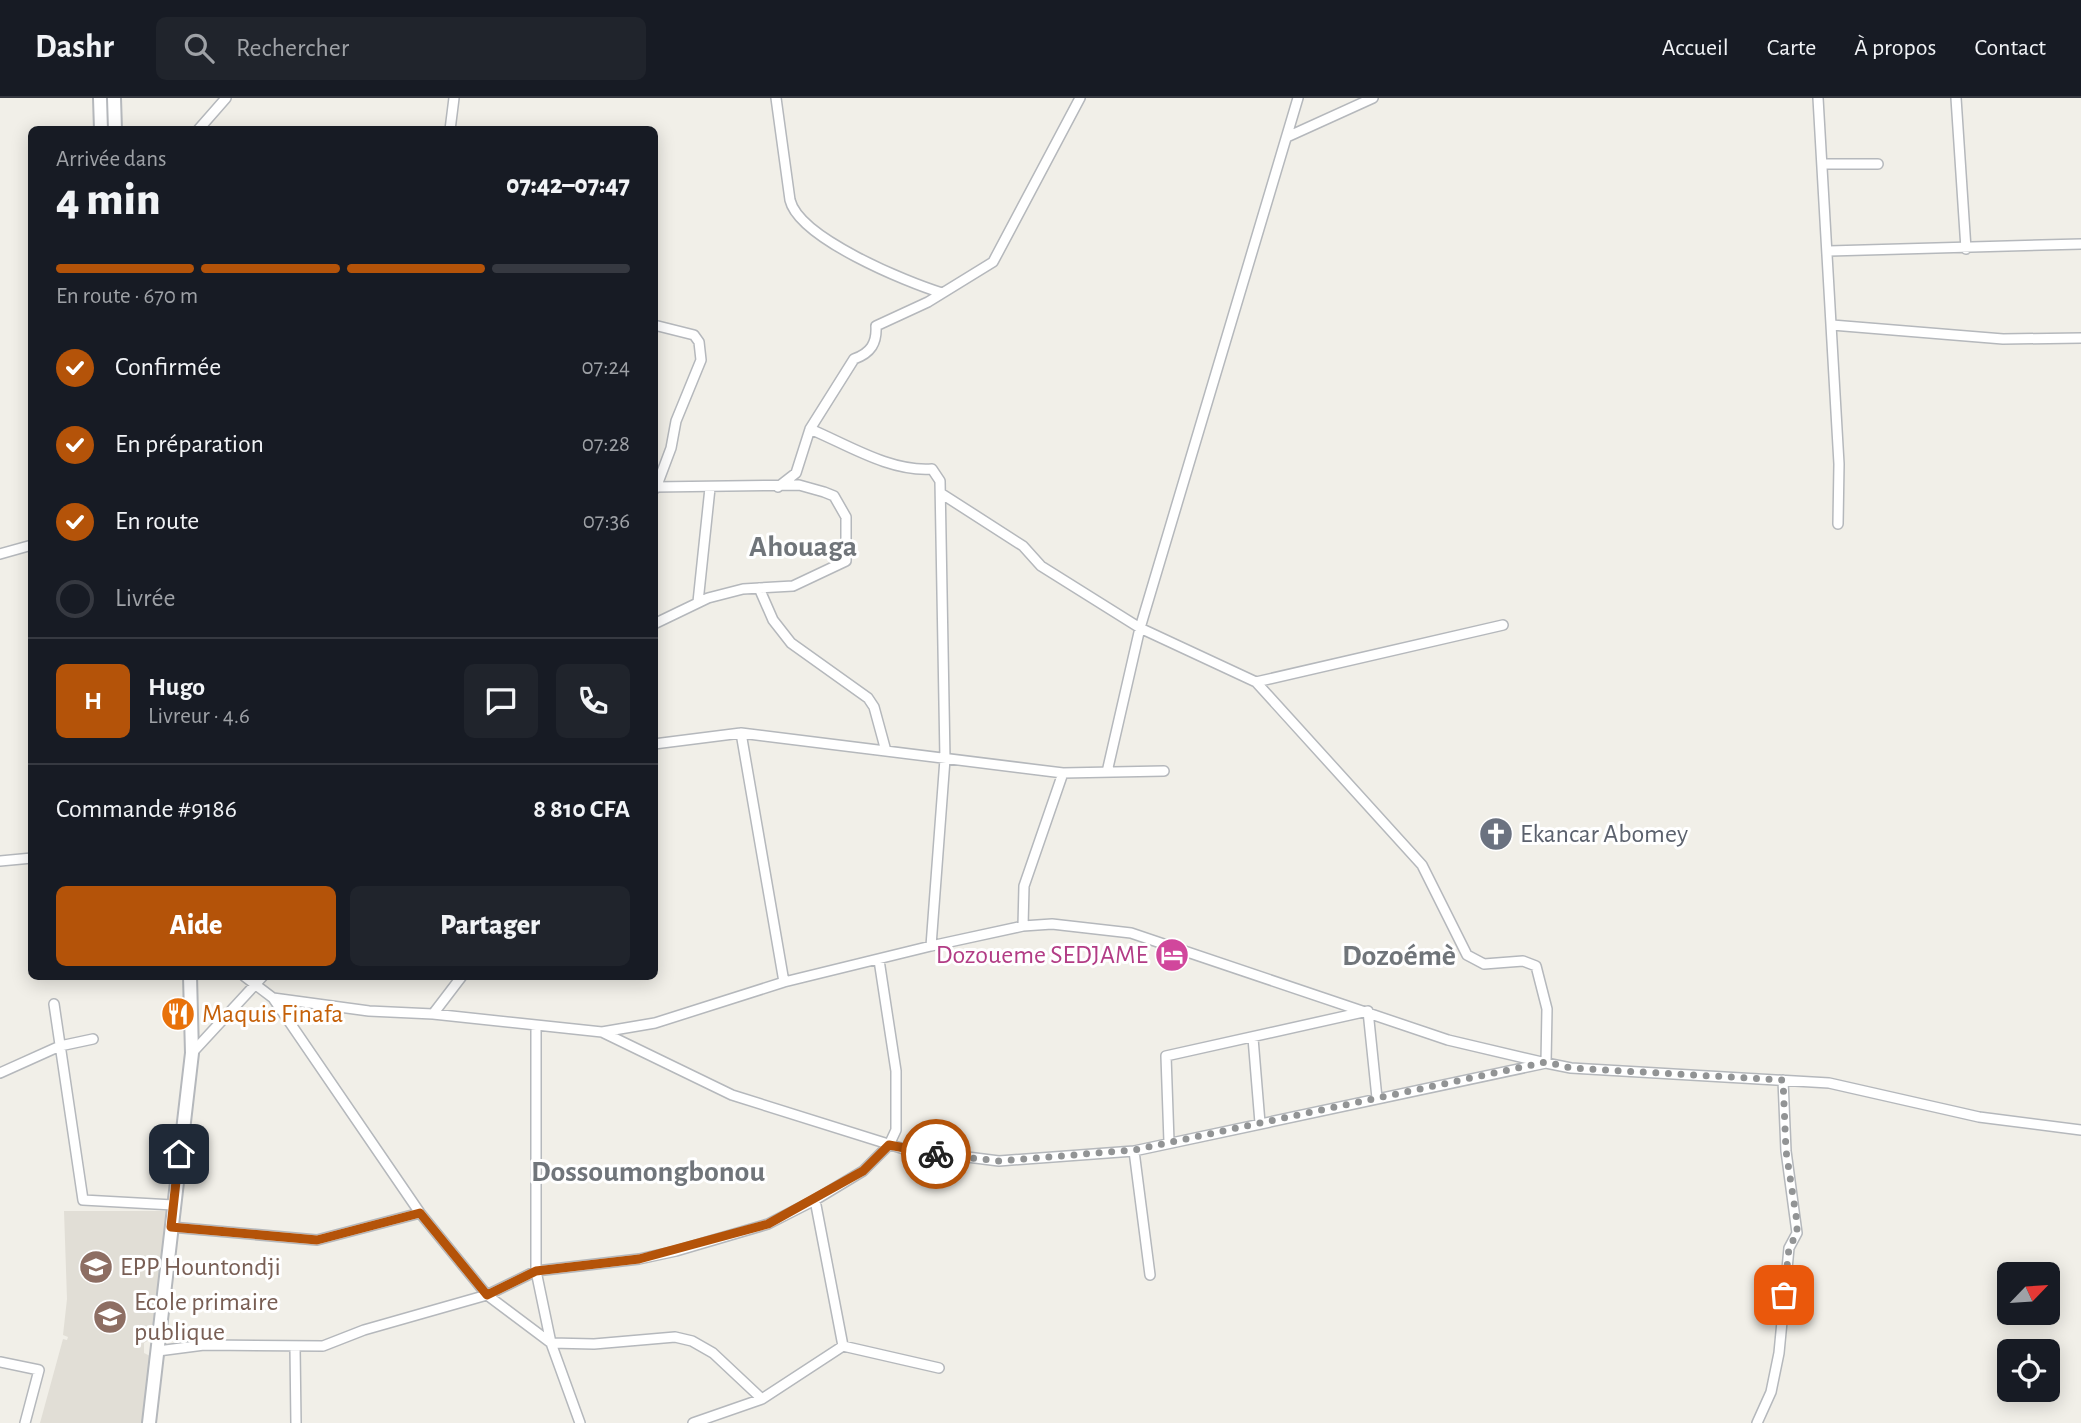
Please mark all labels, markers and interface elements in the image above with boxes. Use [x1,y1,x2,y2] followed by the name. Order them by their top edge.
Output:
[156,17,646,80] search box
[180,29,218,67] icon: search
[35,31,114,64] text: Dashr
[236,35,349,61] text: Rechercher
[1662,36,1729,60] text: Accueil
[1767,36,1816,60] text: Carte
[1854,36,1936,60] text: À propos
[1974,36,2046,60] text: Contact
[56,148,167,171] text: Arrivée dans
[506,172,630,198] text: 07:42–07:47
[56,177,161,223] text: 4 min
[56,285,198,308] text: En route · 670 m
[56,349,94,387] icon: check
[115,354,221,380] text: Confirmée
[581,356,630,379] text: 07:24
[56,426,94,464] icon: check
[115,431,264,457] text: En préparation
[582,433,630,456] text: 07:28
[56,503,94,541] icon: check
[115,508,199,534] text: En route
[583,510,630,533] text: 07:36
[749,532,857,562] district label: Ahouaga
[115,585,175,611] text: Livrée
[464,664,538,738] button: chat
[556,664,630,738] button: phone
[148,674,205,700] text: Hugo
[84,688,102,714] text: H
[148,705,250,728] text: Livreur · 4.6
[56,796,237,822] text: Commande #9186
[533,796,630,822] text: 8 810 CFA
[1477,815,1515,853] church icon: Ekancar Abomey
[1520,821,1688,847] place label: Ekancar Abomey
[56,886,336,966] button: Aide
[350,886,630,966] button: Partager
[1153,936,1191,974] hotel icon: Dozoueme SEDJAME
[1342,941,1456,971] district label: Dozoémè
[936,942,1148,968] place label: Dozoueme SEDJAME
[159,995,197,1033] restaurant icon: Maquis Finafa
[202,1001,343,1027] place label: Maquis Finafa
[901,1119,971,1189] courier
[149,1124,209,1184] pin
[160,1135,198,1173] icon: home
[917,1135,955,1173] icon: bike
[531,1157,765,1187] district label: Dossoumongbonou
[77,1248,115,1286] school or university icon: EPP Hountondji
[120,1254,281,1280] place label: EPP Hountondji
[1997,1262,2060,1325] north arrow
[1997,1262,2060,1402] map controls
[1754,1265,1814,1325] pin
[1765,1276,1803,1314] icon: bag
[134,1289,278,1345] place label: Ecole primaire publique
[91,1298,129,1336] school or university icon: Ecole primaire publique
[1997,1339,2060,1402] button: locate

